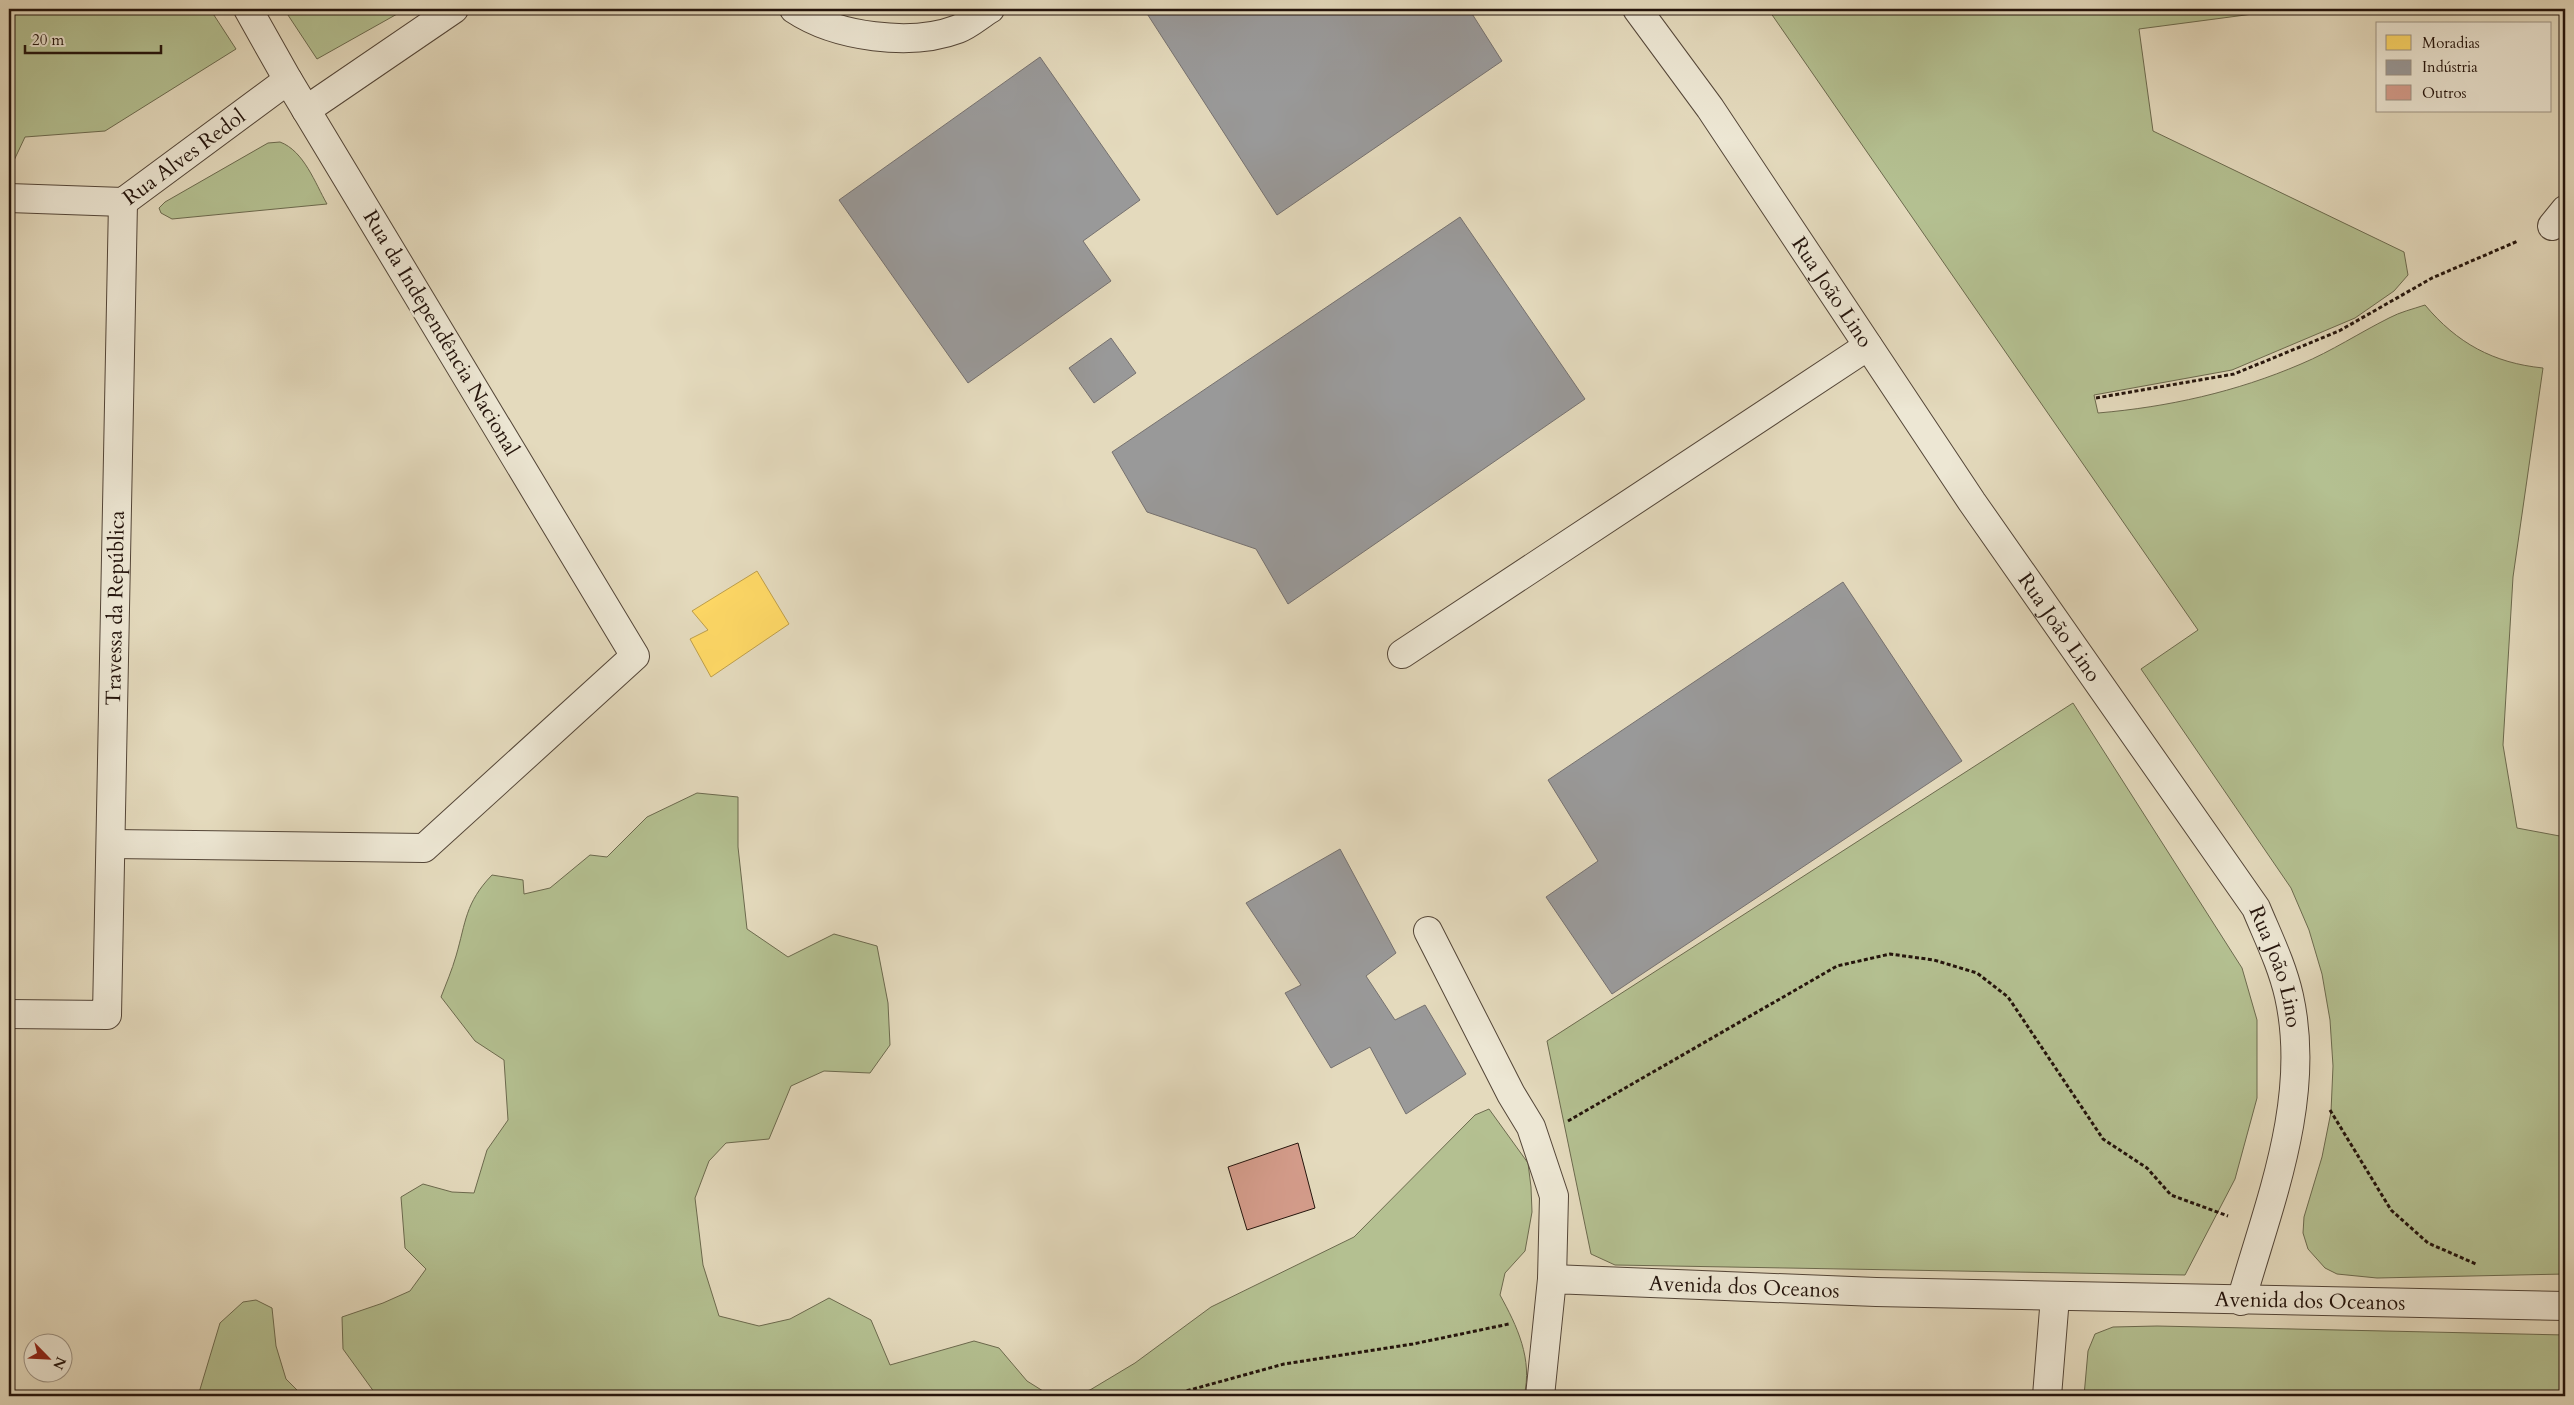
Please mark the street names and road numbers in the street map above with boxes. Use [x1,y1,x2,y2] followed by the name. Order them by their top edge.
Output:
[117,102,251,212] street label: Rua Alves Redol
[356,205,526,461] street label: Rua da Independência Nacional
[1785,231,1880,353] street label: Rua João Lino
[99,510,131,706] street label: Travessa da República
[2011,567,2108,688] street label: Rua João Lino
[2242,901,2309,1029] street label: Rua João Lino
[1648,1268,1840,1305] street label: Avenida dos Oceanos
[2214,1284,2406,1317] street label: Avenida dos Oceanos

